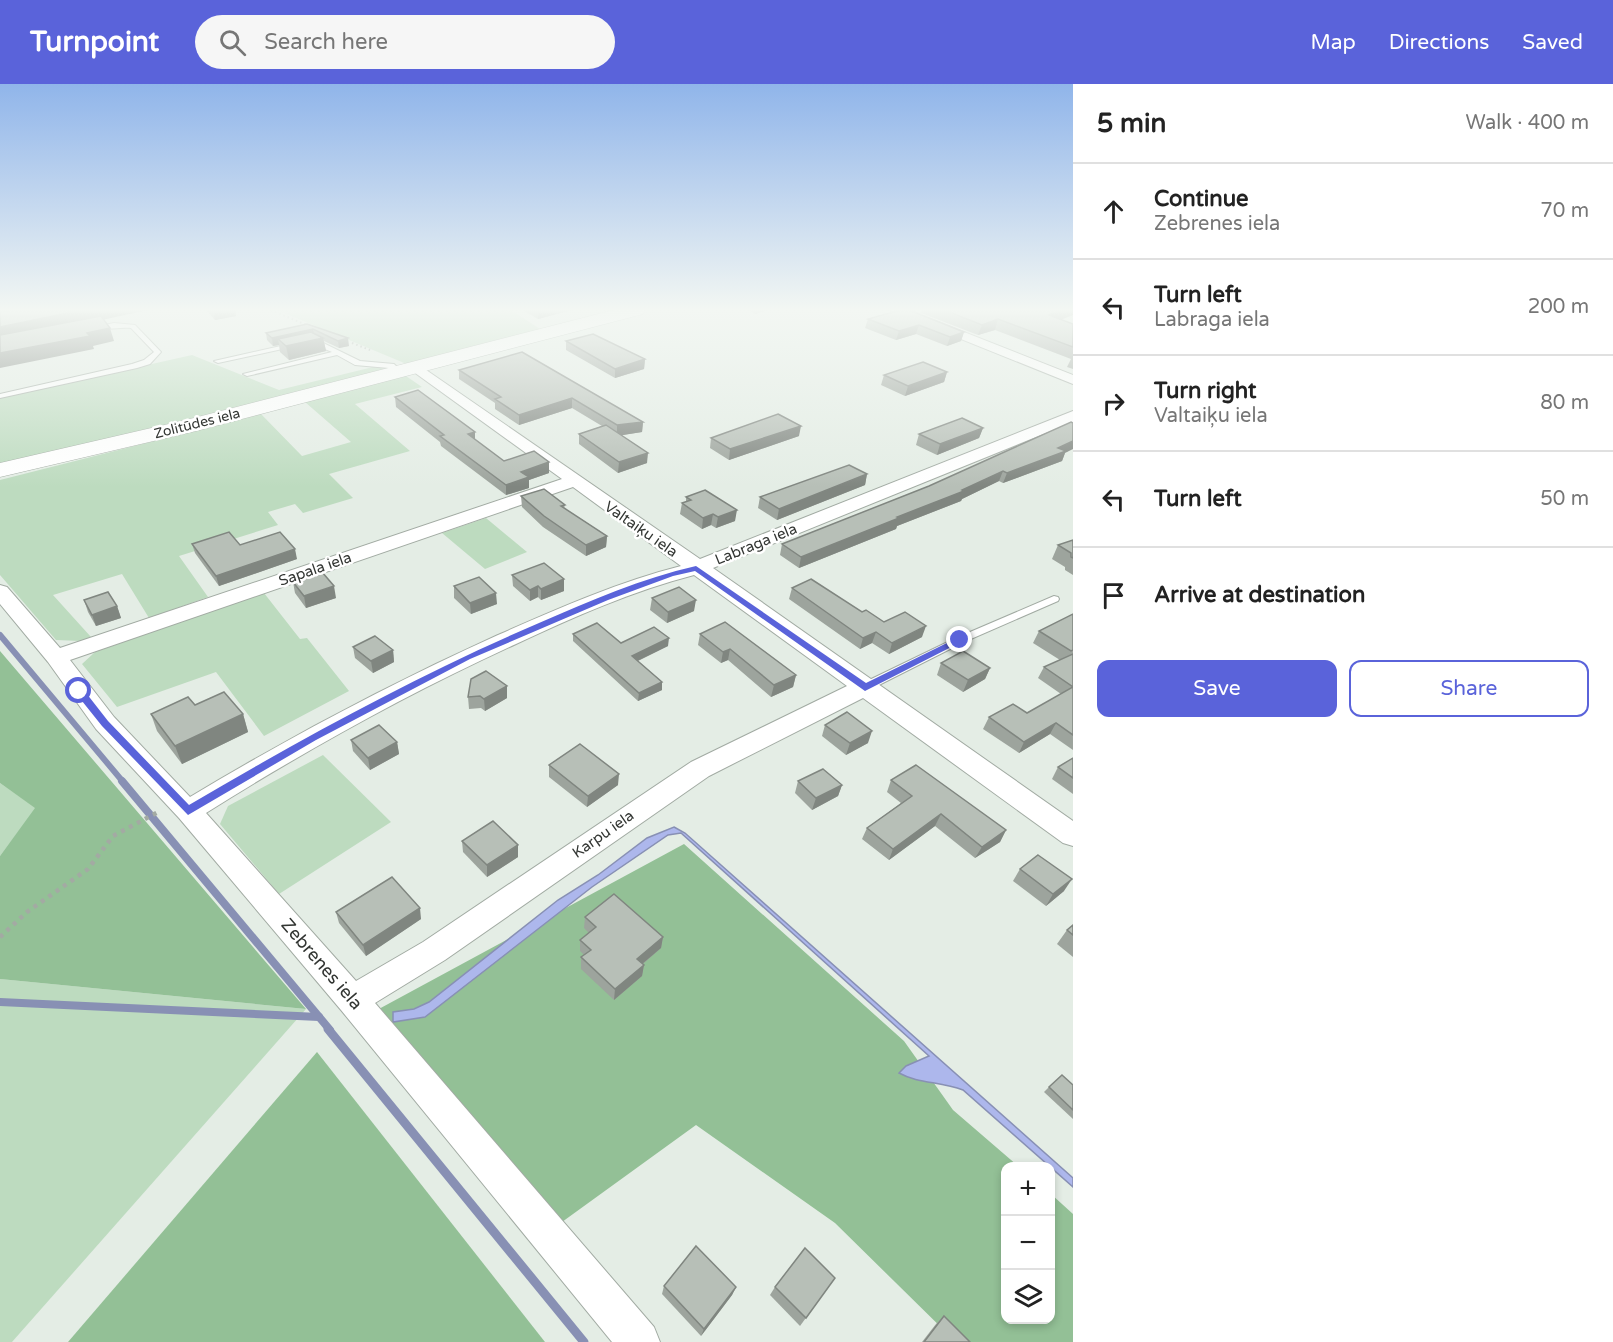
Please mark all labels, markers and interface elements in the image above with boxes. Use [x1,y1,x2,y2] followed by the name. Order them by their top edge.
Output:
[195,15,615,69] search box
[30,25,159,59] text: Turnpoint
[216,26,249,59] icon: search
[264,29,388,55] text: Search here
[1310,30,1356,55] text: Map
[1389,30,1489,55] text: Directions
[1522,30,1583,55] text: Saved
[1097,108,1166,139] text: 5 min
[1466,111,1589,135] text: Walk · 400 m
[1154,186,1249,212] text: Continue
[1097,195,1130,228] icon: ahead
[1540,199,1589,223] text: 70 m
[1154,212,1280,236] text: Zebrenes iela
[1154,282,1242,308] text: Turn left
[1097,291,1130,324] icon: left
[1528,295,1589,319] text: 200 m
[1154,308,1270,332] text: Labraga iela
[1154,378,1256,404] text: Turn right
[1097,387,1130,420] icon: right
[1540,391,1589,415] text: 80 m
[1154,404,1268,428] text: Valtaiķu iela
[152,405,242,442] street label: Zolitūdes iela
[1097,483,1130,516] icon: left
[1154,486,1242,512] text: Turn left
[1540,487,1589,511] text: 50 m
[601,497,681,561] street label: Valtaiķu iela
[712,519,800,569] street label: Labraga iela
[276,548,354,590] street label: Sapala iela
[1097,579,1130,612] icon: arrive
[1154,582,1365,608] text: Arrive at destination
[946,626,972,652] route end
[1097,660,1337,717] button: Save
[1349,660,1589,717] button: Share
[65,677,91,703] route start
[569,806,637,862] street label: Karpu iela
[276,914,368,1014] street label: Zebrenes iela
[1001,1162,1055,1324] map controls
[1001,1162,1055,1216] button: +
[1001,1216,1055,1270] button: −
[1001,1270,1055,1324] button: layers

